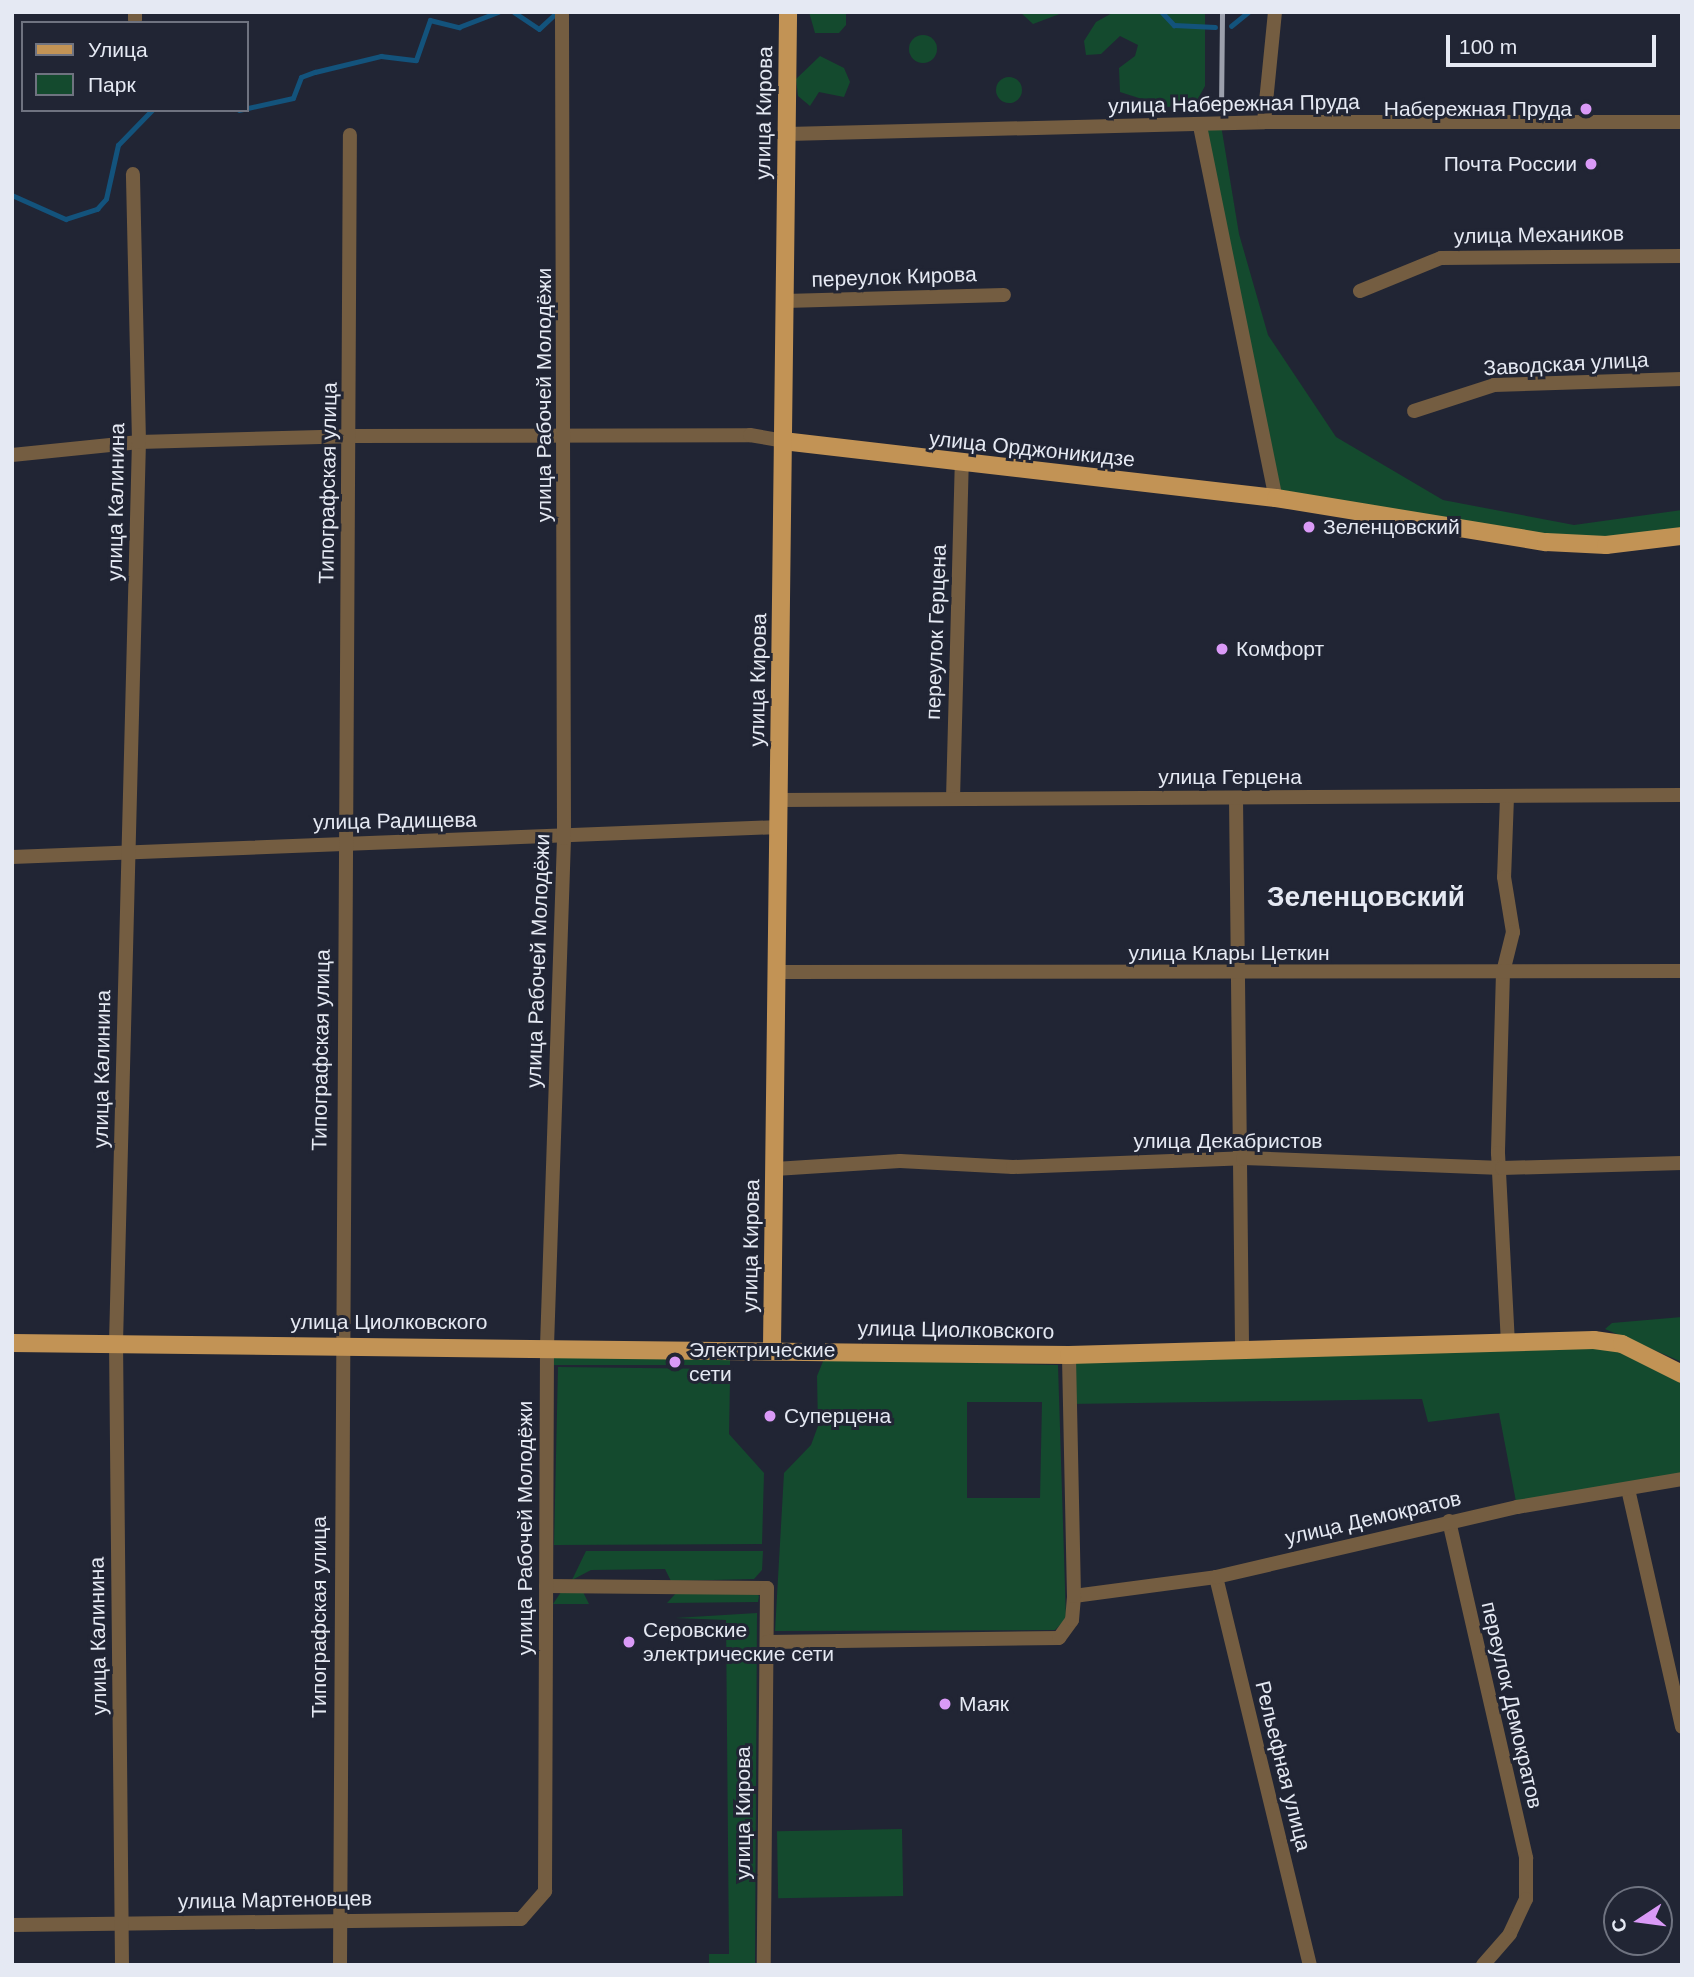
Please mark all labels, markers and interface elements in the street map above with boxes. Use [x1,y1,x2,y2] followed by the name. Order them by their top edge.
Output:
[21,21,248,112] legend
[1449,21,1659,65] scale bar
[1459,35,1517,58] text: 100 m
[88,38,148,61] text: Улица
[750,46,778,180] street label: улица Кирова
[88,73,136,96] text: Парк
[1108,89,1360,119] street label: улица Набережная Пруда
[1384,96,1572,122] place label: Набережная Пруда
[1578,101,1594,117] marker: Набережная Пруда
[1444,151,1577,177] place label: Почта России
[1583,156,1599,172] marker: Почта России
[1454,221,1624,249] street label: улица Механиков
[811,262,977,292] street label: переулок Кирова
[531,268,557,522] street label: улица Рабочей Молодёжи
[1483,347,1649,381] street label: Заводская улица
[314,382,342,584] street label: Типографская улица
[102,423,130,581] street label: улица Калинина
[928,426,1136,472] street label: улица Орджоникидзе
[1323,514,1460,540] place label: Зеленцовский
[1301,519,1317,535] marker: Зеленцовский
[920,544,952,720] street label: переулок Герцена
[744,613,772,747] street label: улица Кирова
[1236,636,1324,662] place label: Комфорт
[1214,641,1230,657] marker: Комфорт
[1158,764,1302,790] street label: улица Герцена
[313,807,477,835] street label: улица Радищева
[521,833,555,1089] street label: улица Рабочей Молодёжи
[1267,880,1465,914] district label: Зеленцовский
[1129,940,1329,966] street label: улица Клары Цеткин
[307,949,335,1151] street label: Типографская улица
[88,990,116,1148] street label: улица Калинина
[1134,1128,1322,1154] street label: улица Декабристов
[737,1179,765,1313] street label: улица Кирова
[291,1309,487,1335] street label: улица Циолковского
[857,1316,1055,1344] street label: улица Циолковского
[689,1337,835,1387] place label: Электрические сети
[667,1354,683,1370] marker: Электрические сети
[512,1401,538,1655] street label: улица Рабочей Молодёжи
[784,1403,891,1429] place label: Суперцена
[762,1408,778,1424] marker: Суперцена
[1283,1485,1463,1551] street label: улица Демократов
[306,1516,332,1718] street label: Типографская улица
[84,1557,112,1715] street label: улица Калинина
[1476,1599,1548,1811] street label: переулок Демократов
[643,1617,834,1667] place label: Серовские электрические сети
[621,1634,637,1650] marker: Серовские электрические сети
[1250,1678,1316,1854] street label: Рельефная улица
[959,1691,1009,1717] place label: Маяк
[937,1696,953,1712] marker: Маяк
[730,1746,756,1880] street label: улица Кирова
[178,1886,372,1914] street label: улица Мартеновцев
[1603,1886,1673,1956] north arrow
[1607,1916,1631,1934] text: С

